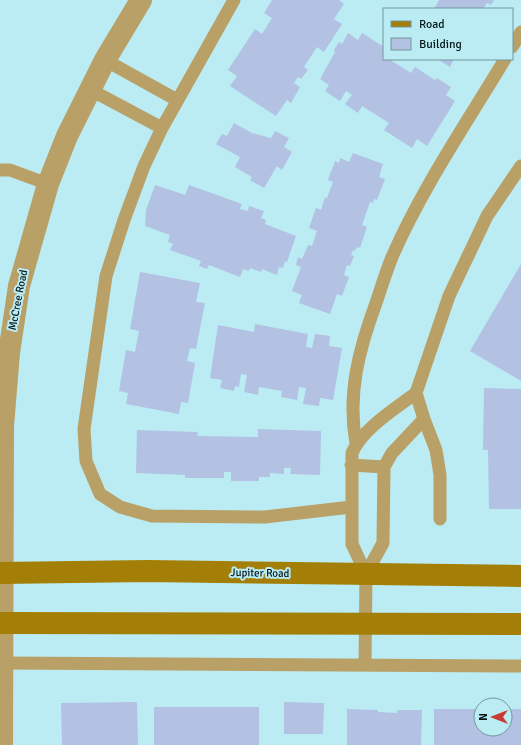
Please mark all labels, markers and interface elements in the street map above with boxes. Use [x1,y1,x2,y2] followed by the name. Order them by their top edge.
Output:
[383,8,513,60] legend
[419,17,445,32] text: Road
[419,37,462,52] text: Building
[6,268,30,331] street label: McCree Road
[230,566,290,580] street label: Jupiter Road
[473,697,513,737] north arrow
[477,713,490,721] text: N

